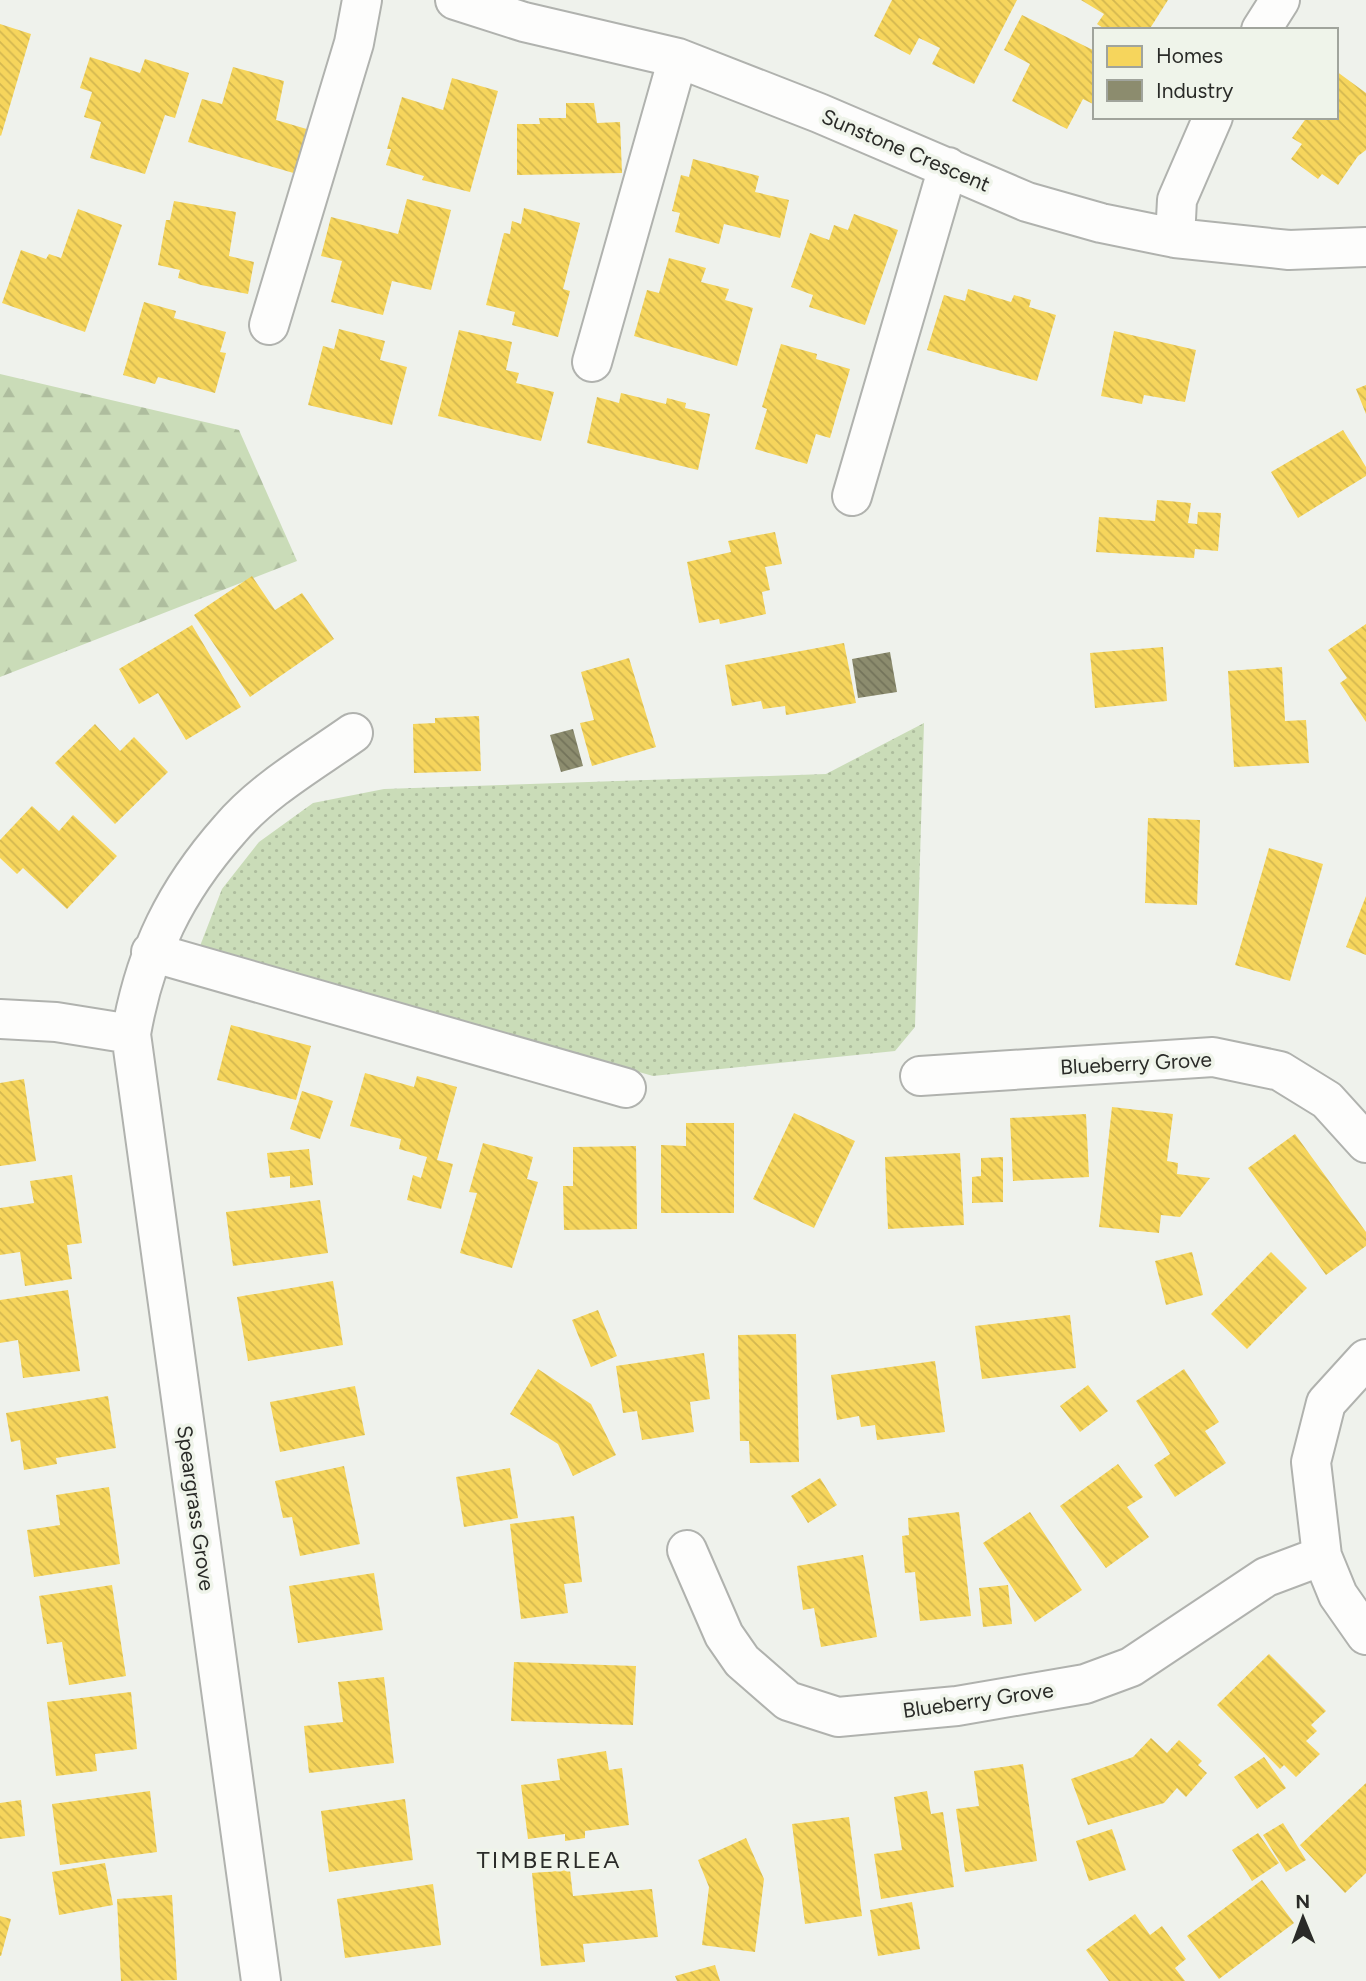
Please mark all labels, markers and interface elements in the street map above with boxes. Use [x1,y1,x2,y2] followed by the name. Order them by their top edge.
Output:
[1093,28,1338,119] legend
[1156,43,1223,68] text: Homes
[1156,78,1233,103] text: Industry
[818,103,994,197] street label: Sunstone Crescent
[1059,1047,1213,1079] street label: Blueberry Grove
[172,1424,220,1592] street label: Speargrass Grove
[901,1677,1055,1723] street label: Blueberry Grove
[477,1845,621,1874] district label: TIMBERLEA
[1268,1883,1338,1953] north arrow
[1295,1890,1310,1913] text: N

